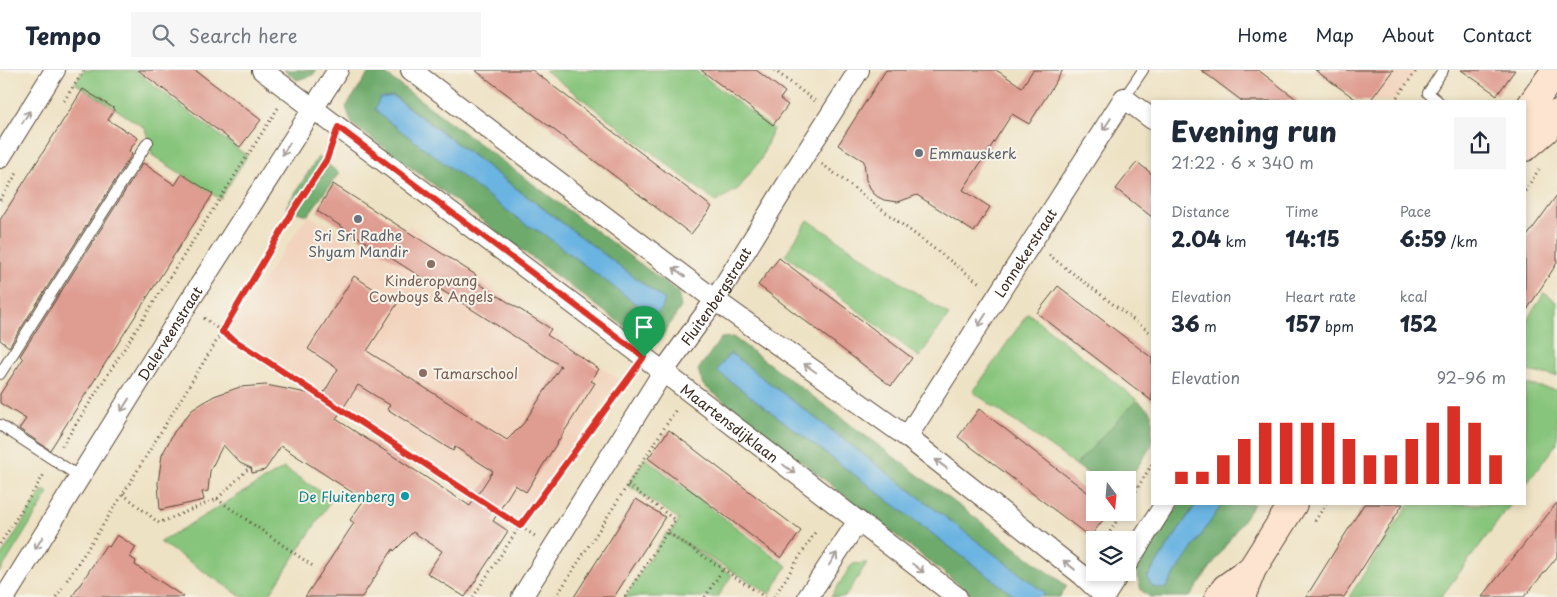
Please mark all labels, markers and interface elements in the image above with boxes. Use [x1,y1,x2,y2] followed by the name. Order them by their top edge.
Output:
[131,12,481,57] search box
[25,17,101,53] text: Tempo
[149,21,177,49] icon: search
[189,21,297,49] text: Search here
[1237,21,1287,48] text: Home
[1315,21,1354,48] text: Map
[1382,21,1434,48] text: About
[1462,21,1532,48] text: Contact
[1171,109,1337,152] text: Evening run
[21,110,31,124] one-way arrow
[1102,117,1112,131] one-way arrow
[1454,117,1506,169] button: share
[281,142,291,156] one-way arrow
[929,143,1017,164] place label: Emmauskerk
[913,147,925,159] marker: Emmauskerk
[1171,150,1314,174] text: 21:22 · 6 × 340 m
[1171,201,1230,222] text: Distance
[1285,201,1318,222] text: Time
[1400,201,1431,222] text: Pace
[989,204,1062,301] street label: Lonnekerstraat
[352,213,364,225] marker: Sri Sri Radhe Shyam Mandir
[1171,222,1221,254] text: 2.04
[1285,222,1340,254] text: 14:15
[1400,222,1446,254] text: 6:59
[308,225,409,262] place label: Sri Sri Radhe Shyam Mandir
[1221,231,1247,252] text: km
[1446,231,1478,252] text: /km
[675,243,756,349] street label: Fluitenbergstraat
[425,258,437,270] marker: Kinderopvang Cowboys & Angels
[672,267,686,277] one-way arrow
[369,270,493,307] place label: Kinderopvang Cowboys & Angels
[132,282,207,384] street label: Dalerveenstraat
[1171,286,1231,307] text: Elevation
[1285,286,1356,307] text: Heart rate
[1400,286,1428,307] text: kcal
[623,306,665,357] pin
[1171,307,1200,339] text: 36
[1285,307,1320,339] text: 157
[1400,307,1437,339] text: 152
[630,313,658,341] icon: arrive
[977,313,987,327] one-way arrow
[1200,316,1217,337] text: m
[1320,316,1354,337] text: bpm
[433,363,518,384] place label: Tamarschool
[803,363,817,373] one-way arrow
[1171,365,1240,389] text: Elevation
[1437,365,1506,389] text: 92–96 m
[417,367,429,379] marker: Tamarschool
[676,378,783,467] street label: Maartensdijklaan
[120,398,130,412] one-way arrow
[935,458,948,469] one-way arrow
[782,464,796,474] one-way arrow
[1086,471,1136,521] north arrow
[1086,471,1136,581] map controls
[299,486,395,507] place label: De Fluitenberg
[399,490,411,502] marker: De Fluitenberg
[1086,531,1136,581] button: layers
[34,536,44,550] one-way arrow
[827,552,838,566] one-way arrow
[1063,559,1076,570] one-way arrow
[911,562,924,573] one-way arrow

